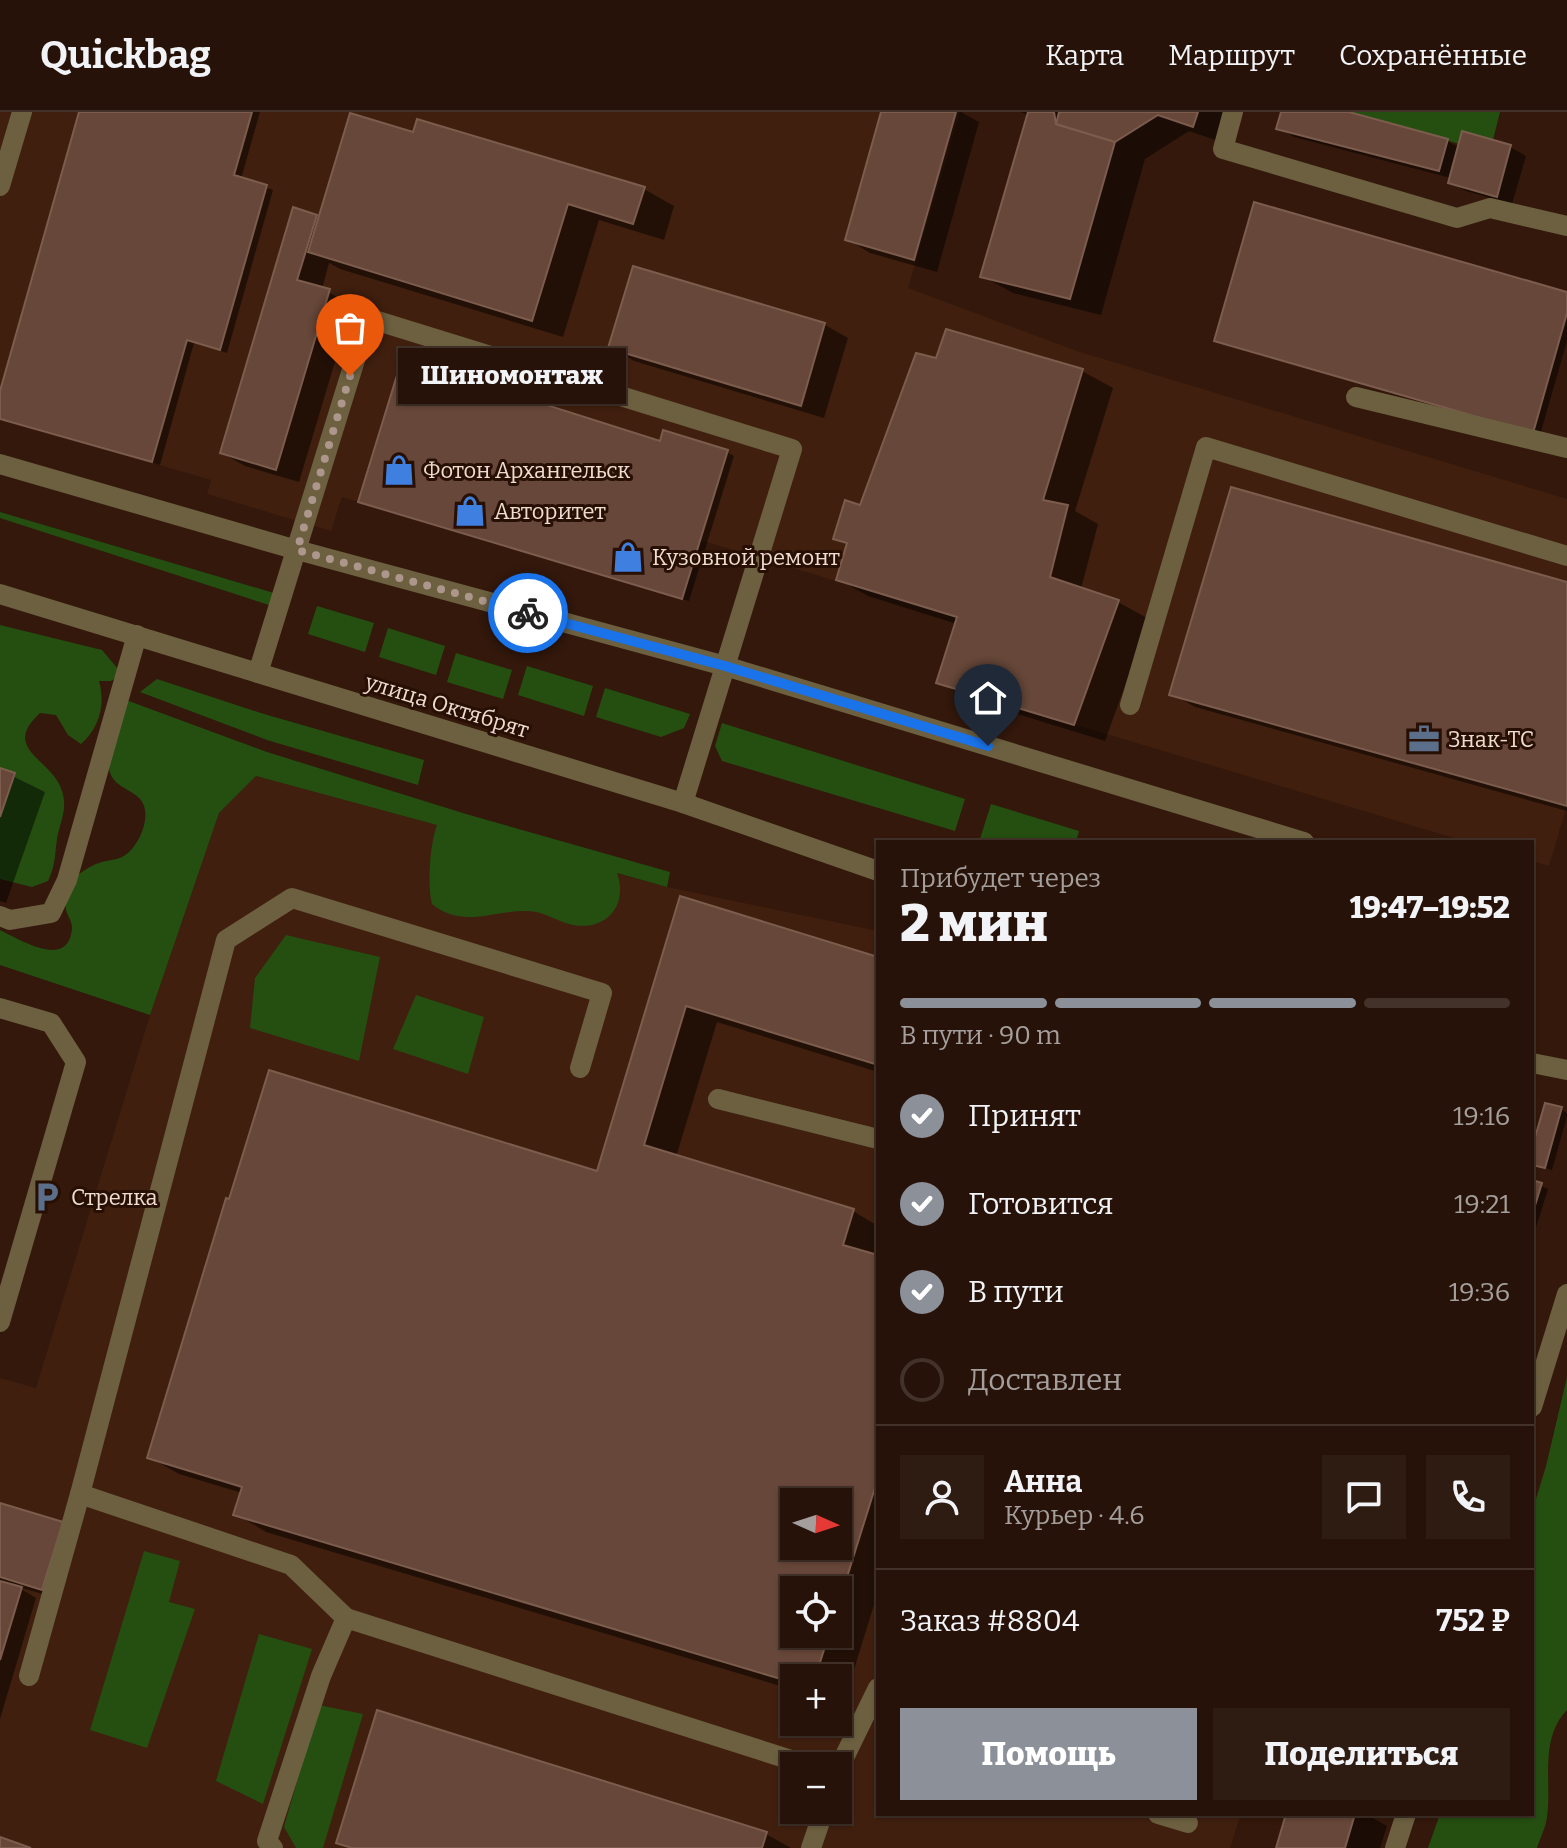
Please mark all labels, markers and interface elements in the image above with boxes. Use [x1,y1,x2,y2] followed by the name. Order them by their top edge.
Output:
[40,32,211,78] text: Quickbag
[1045,39,1124,72] text: Карта
[1168,39,1295,72] text: Маршрут
[1339,39,1527,72] text: Сохранённые
[316,294,384,376] pin
[328,306,372,350] icon: bag
[398,348,626,404] callout: Шиномонтаж
[421,360,603,391] text: Шиномонтаж
[382,453,416,487] shop icon: Фотон Архангельск
[423,457,630,484] place label: Фотон Архангельск
[453,494,487,528] shop icon: Авторитет
[494,498,606,525] place label: Авторитет
[611,540,645,574] shop icon: Кузовной ремонт
[652,544,840,571] place label: Кузовной ремонт
[488,573,568,653] courier
[506,591,550,635] icon: bike
[954,664,1022,746] pin
[361,668,532,744] street label: улица Октябрят
[966,676,1010,720] icon: home
[1407,722,1441,756] office icon: Знак-ТС
[1448,726,1534,753] place label: Знак-ТС
[900,863,1101,894] text: Прибудет через
[1350,890,1510,926] text: 19:47–19:52
[900,892,1048,955] text: 2 мин
[900,1020,1061,1051] text: В пути · 90 m
[900,1094,944,1138] icon: check
[968,1098,1081,1134] text: Принят
[1453,1101,1510,1132] text: 19:16
[30,1180,64,1214] parking icon: Стрелка
[900,1182,944,1226] icon: check
[71,1184,158,1211] place label: Стрелка
[968,1186,1113,1222] text: Готовится
[1454,1189,1510,1220] text: 19:21
[900,1270,944,1314] icon: check
[968,1274,1064,1310] text: В пути
[1449,1277,1510,1308] text: 19:36
[968,1362,1122,1398] text: Доставлен
[900,1455,984,1539] button: person
[1322,1455,1406,1539] button: chat
[1426,1455,1510,1539] button: phone
[1004,1464,1082,1500] text: Анна
[780,1488,852,1560] north arrow
[780,1488,852,1824] map controls
[1004,1500,1144,1531] text: Курьер · 4.6
[780,1576,852,1648] button: locate
[900,1603,1080,1639] text: Заказ #8804
[1436,1603,1510,1639] text: 752 ₽
[780,1664,852,1736] button: +
[900,1708,1197,1800] button: Помощь
[1213,1708,1510,1800] button: Поделиться
[780,1752,852,1824] button: −

